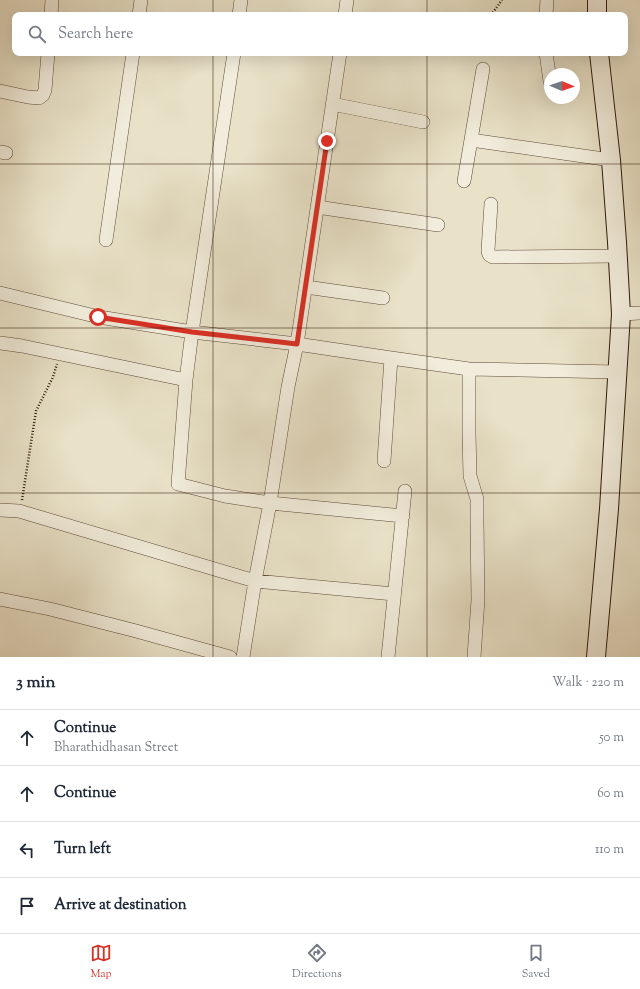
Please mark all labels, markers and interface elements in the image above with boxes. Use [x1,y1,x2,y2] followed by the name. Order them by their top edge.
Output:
[12,12,628,56] search box
[26,23,48,45] icon: search
[58,24,133,45] text: Search here
[544,68,580,104] north arrow
[318,132,336,150] route end
[89,308,107,326] route start
[16,671,55,695] text: 3 min
[552,674,624,692] text: Walk · 220 m
[54,718,116,739] text: Continue
[16,727,38,749] icon: ahead
[599,729,624,747] text: 50 m
[54,739,178,757] text: Bharathidhasan Street
[16,783,38,805] icon: ahead
[54,783,116,804] text: Continue
[597,785,624,803] text: 60 m
[16,839,38,861] icon: left
[54,839,111,860] text: Turn left
[595,841,624,859] text: 110 m
[16,895,38,917] icon: arrive
[54,895,187,916] text: Arrive at destination
[90,942,112,982] tab: Map
[292,942,342,982] tab: Directions
[522,942,550,982] tab: Saved

